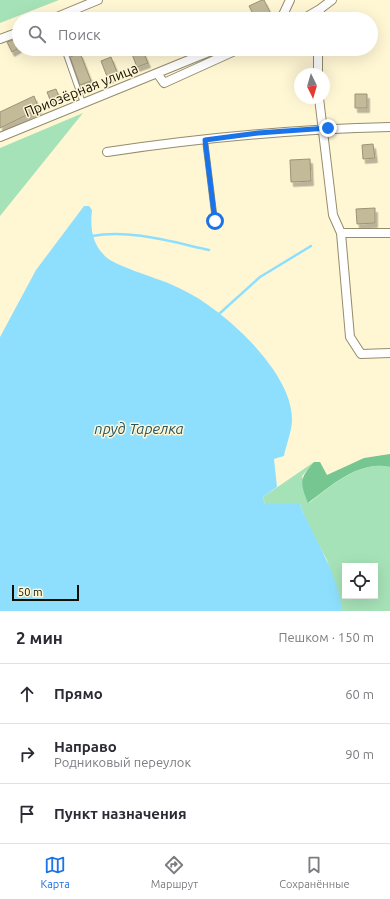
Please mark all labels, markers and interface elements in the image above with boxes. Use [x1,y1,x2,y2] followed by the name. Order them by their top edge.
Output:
[12,12,378,56] search box
[26,23,48,45] icon: search
[58,26,101,43] text: Поиск
[22,60,140,120] street label: Приозёрная улица
[294,68,330,104] north arrow
[319,119,337,137] route end
[206,212,224,230] route start
[94,420,184,437] water label: пруд Тарелка
[342,563,378,599] map controls
[342,563,378,599] button: locate
[12,583,79,602] scale bar
[18,586,42,598] text: 50 m
[16,628,63,647] text: 2 мин
[278,630,374,644] text: Пешком · 150 m
[16,683,38,705] icon: ahead
[54,685,103,702] text: Прямо
[345,687,374,701] text: 60 m
[54,738,117,755] text: Направо
[16,743,38,765] icon: right
[345,747,374,761] text: 90 m
[54,755,191,769] text: Родниковый переулок
[16,803,38,825] icon: arrive
[54,805,187,822] text: Пункт назначения
[40,854,70,890] tab: Карта
[151,854,198,890] tab: Маршрут
[279,854,349,890] tab: Сохранённые

